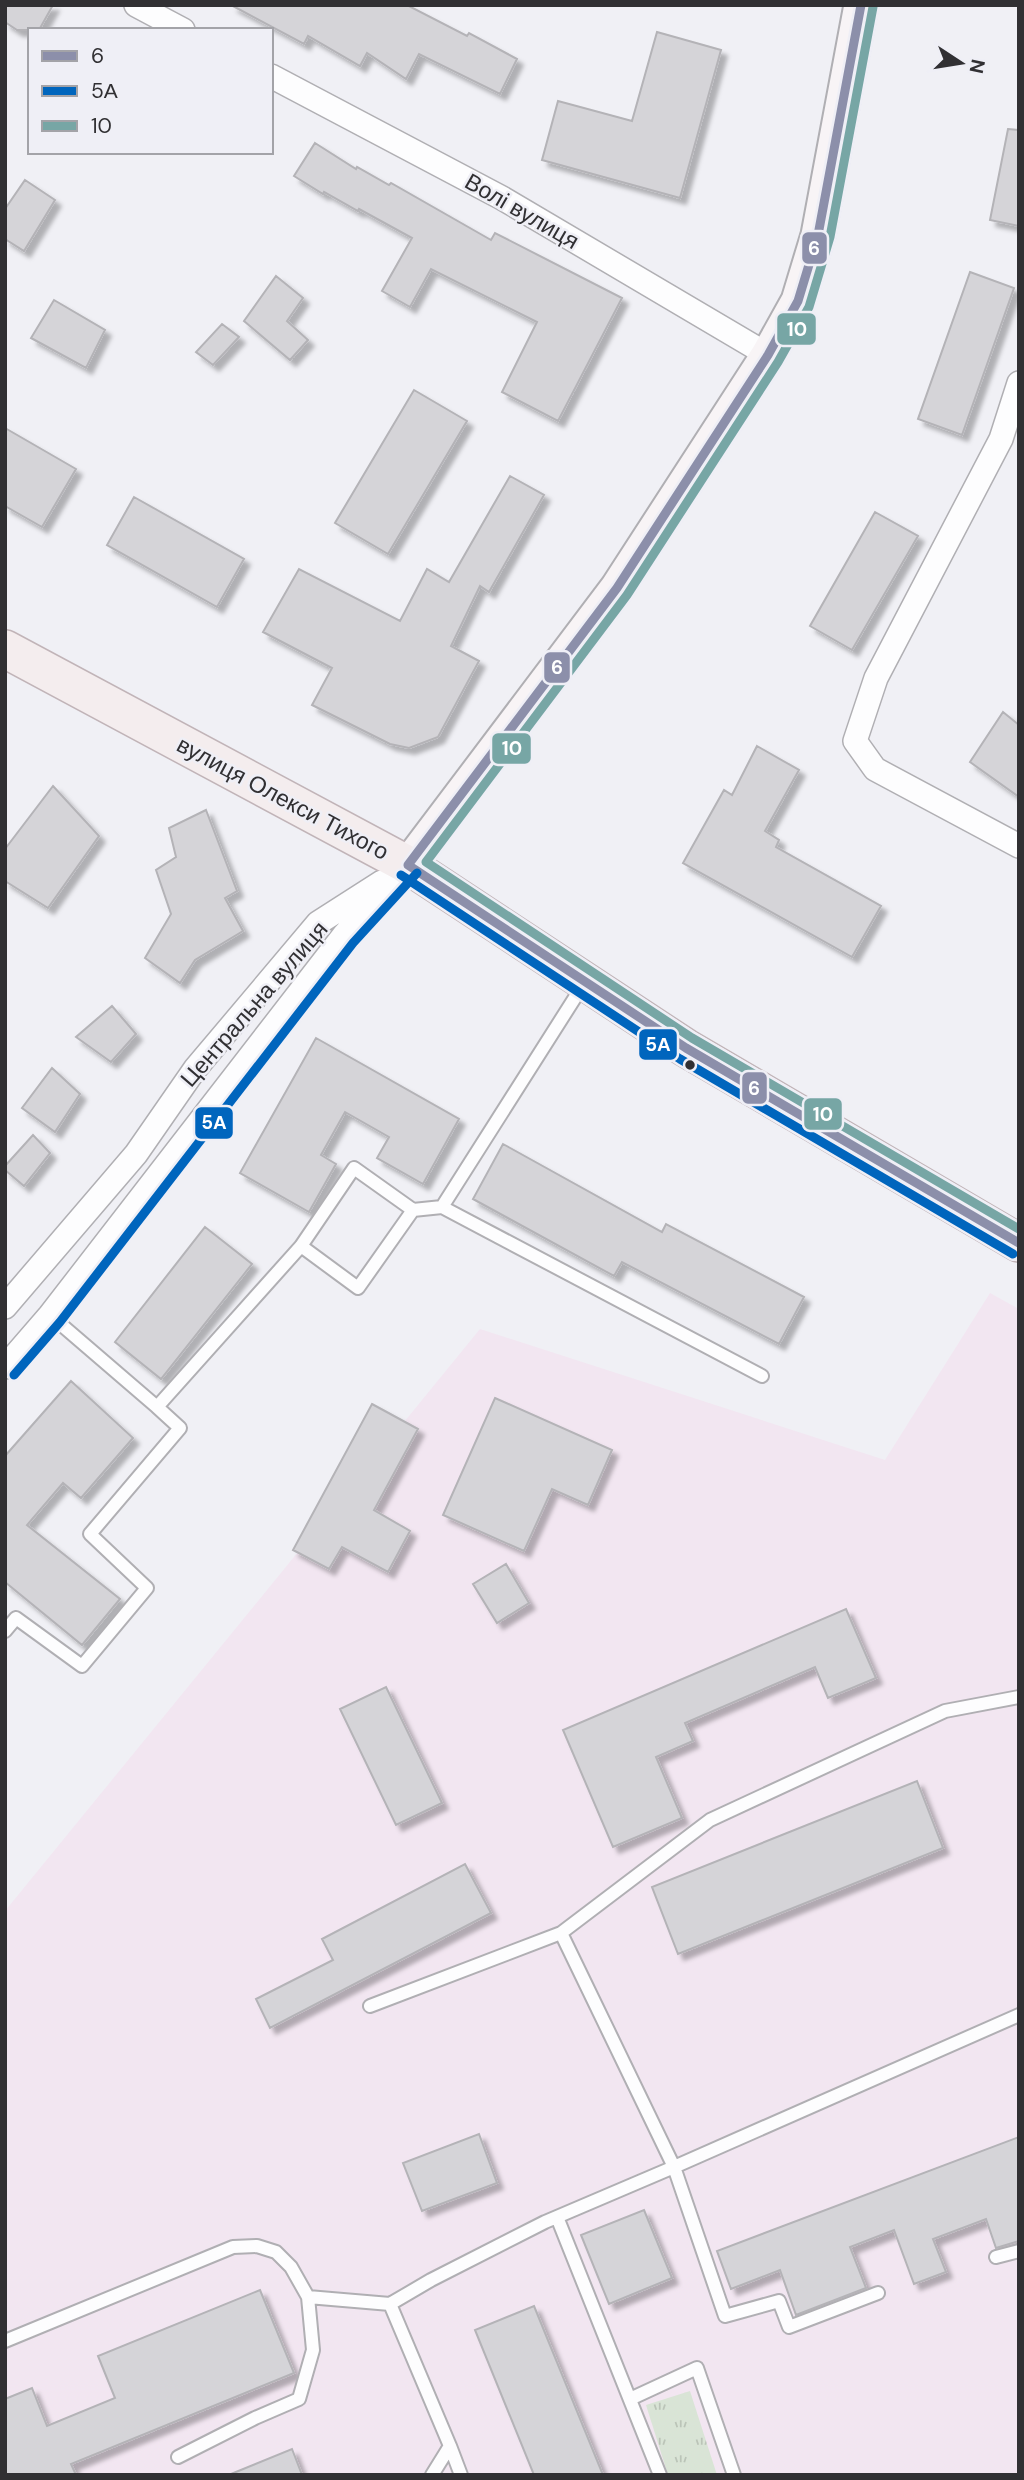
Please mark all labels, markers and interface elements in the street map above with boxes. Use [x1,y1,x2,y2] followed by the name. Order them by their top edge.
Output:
[28,28,273,154] legend
[926,28,996,98] north arrow
[91,42,104,70] text: 6
[963,57,991,76] text: N
[91,77,118,105] text: 5А
[91,112,112,140] text: 10
[460,166,584,256] street label: Волі вулиця
[801,231,828,265] line badge: 6
[808,236,820,261] text: 6
[776,312,817,346] line badge: 10
[787,317,807,342] text: 10
[543,651,571,684] line badge: 6
[551,655,563,680] text: 6
[172,729,394,867] street label: вулиця Олекси Тихого
[491,732,532,765] line badge: 10
[502,736,522,761] text: 10
[174,915,334,1093] street label: Центральна вулиця
[638,1028,678,1061] line badge: 5А
[645,1032,671,1057] text: 5А
[683,1058,697,1072] unlabelled marker
[741,1071,768,1105] line badge: 6
[748,1076,760,1101] text: 6
[803,1097,843,1131] line badge: 10
[813,1102,833,1127] text: 10
[194,1106,234,1140] line badge: 5А
[201,1110,227,1135] text: 5А

